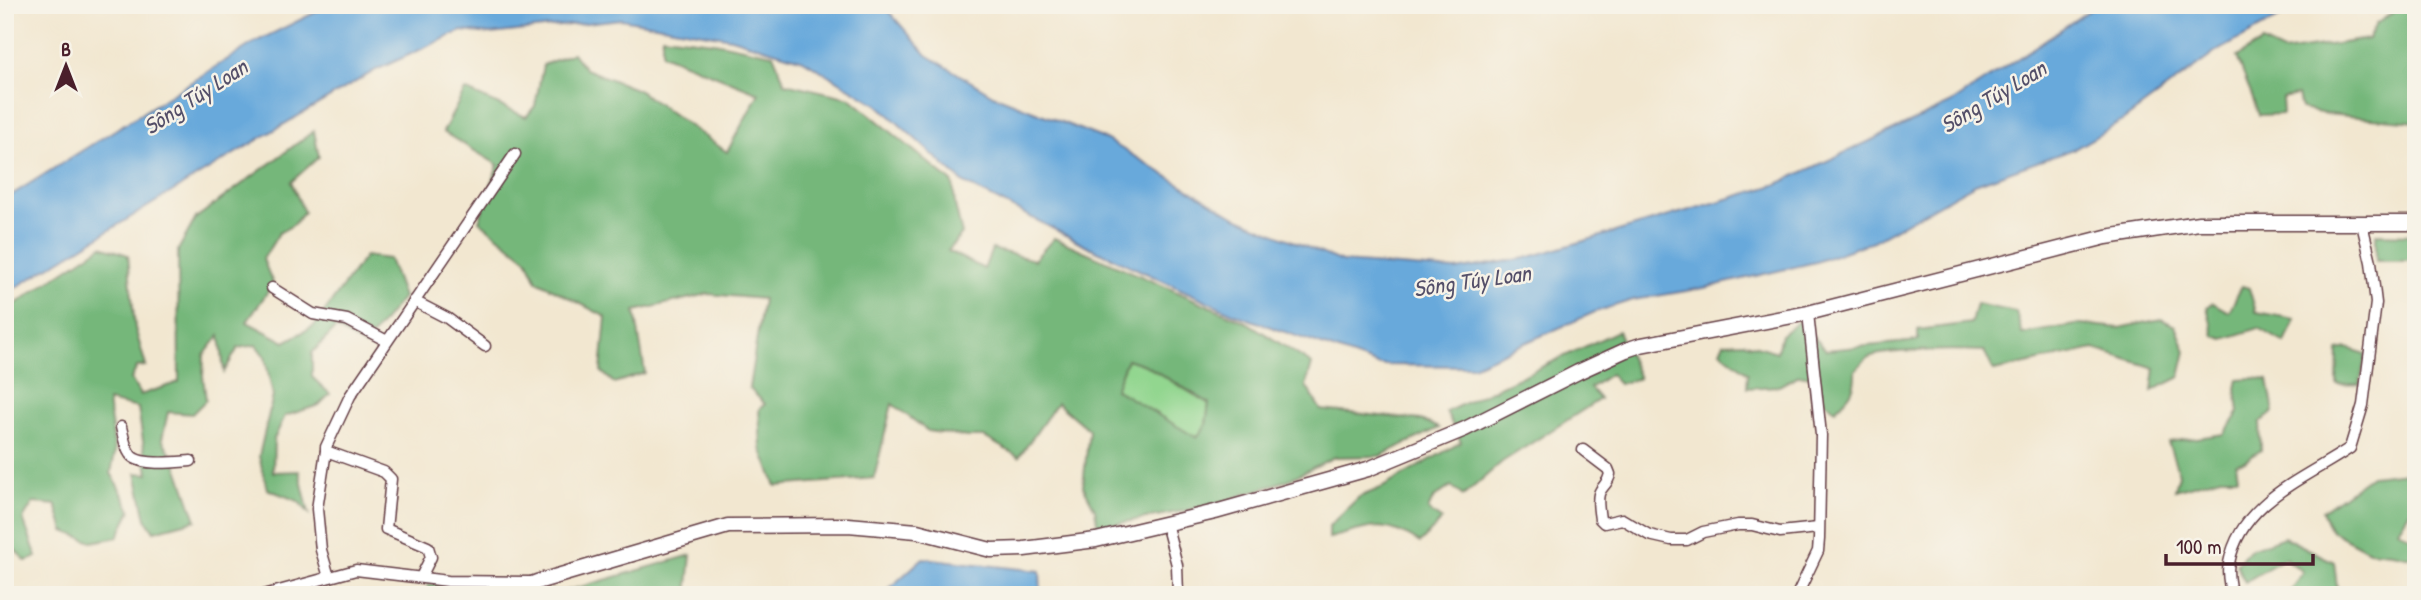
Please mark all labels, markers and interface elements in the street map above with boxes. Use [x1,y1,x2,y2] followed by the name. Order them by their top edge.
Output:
[32,32,102,102] north arrow
[61,36,71,62] text: B
[137,50,255,142] water label: Sông Túy Loan
[1934,52,2053,141] water label: Sông Túy Loan
[1411,256,1534,305] water label: Sông Túy Loan
[2166,523,2312,567] scale bar
[2176,532,2222,561] text: 100 m

